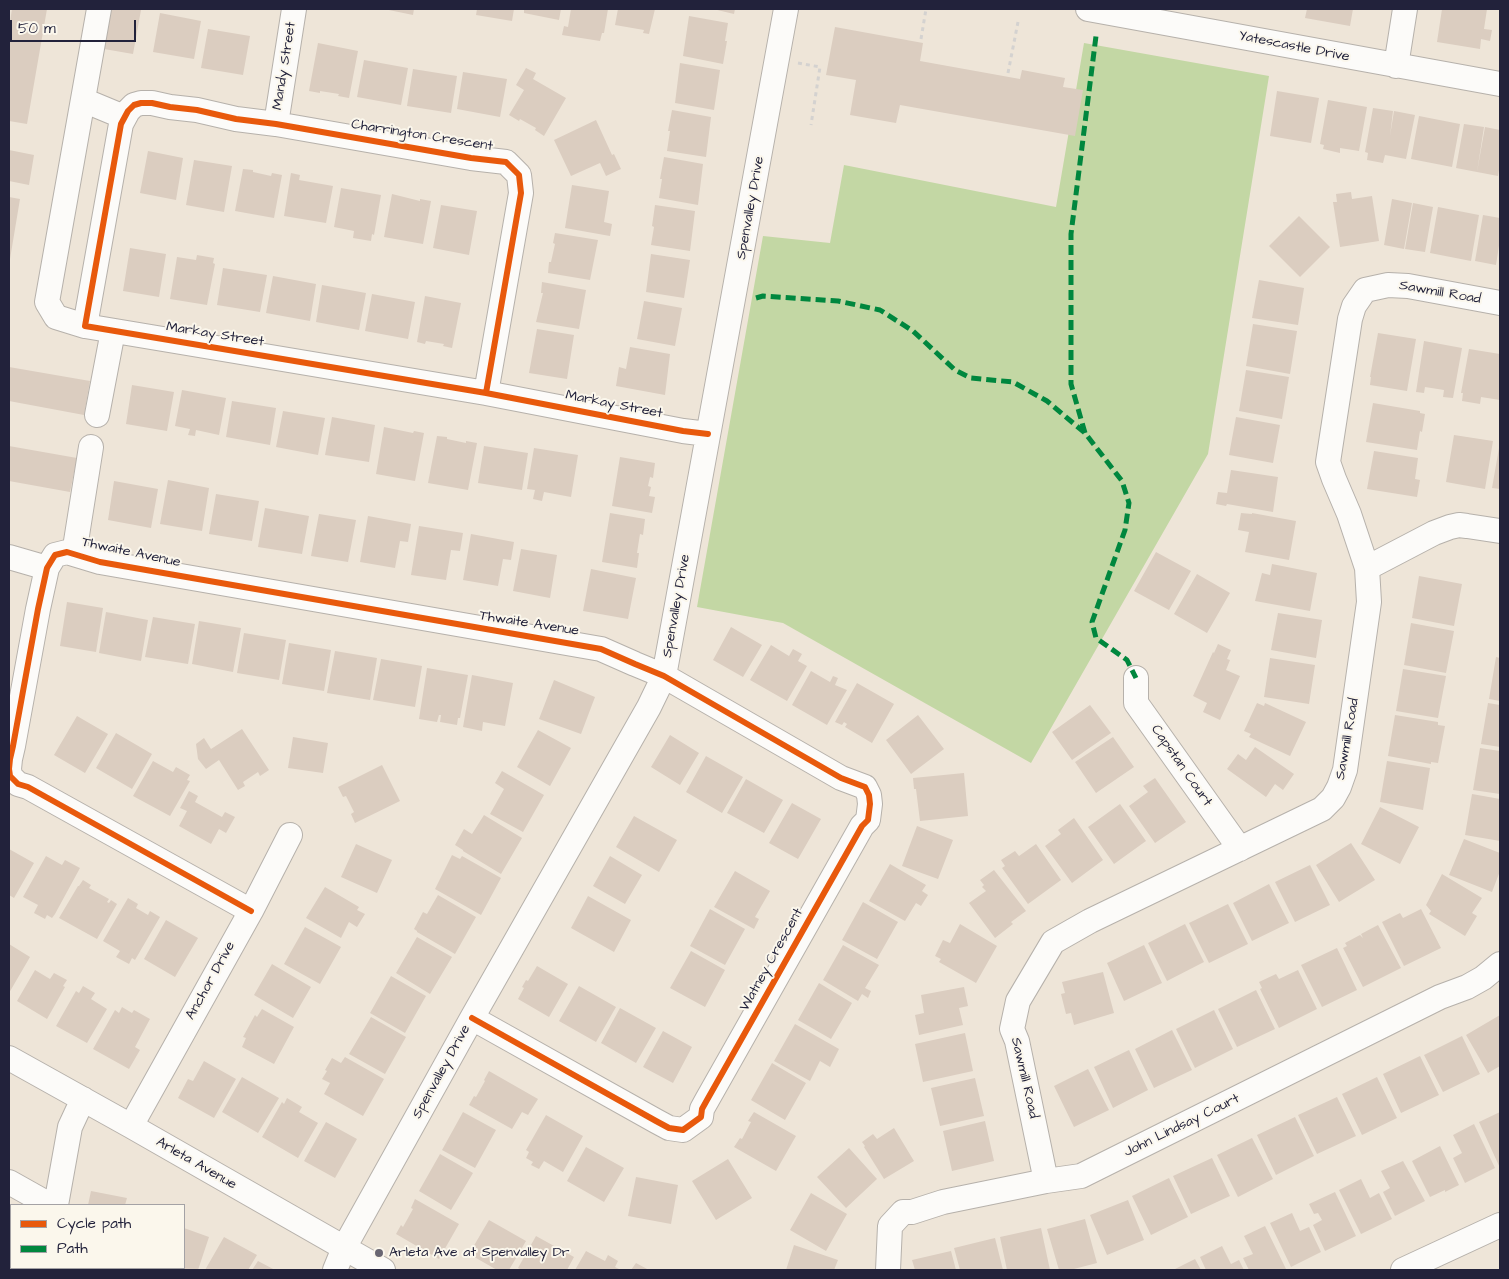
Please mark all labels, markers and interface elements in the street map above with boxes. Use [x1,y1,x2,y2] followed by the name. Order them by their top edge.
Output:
[12,10,139,42] scale bar
[18,18,56,39] text: 50 m
[270,21,300,111] street label: Mandy Street
[1237,28,1351,66] street label: Yatescastle Drive
[350,117,494,155] street label: Charrington Crescent
[734,155,768,261] street label: Spenvalley Drive
[1398,278,1482,308] street label: Sawmill Road
[165,319,265,351] street label: Markay Street
[564,387,664,423] street label: Markay Street
[80,534,182,572] street label: Thwaite Avenue
[660,553,694,659] street label: Spenvalley Drive
[478,608,580,640] street label: Thwaite Avenue
[1333,697,1363,781] street label: Sawmill Road
[1147,722,1215,810] street label: Capstan Court
[737,906,807,1014] street label: Watney Crescent
[183,939,239,1023] street label: Anchor Drive
[409,1022,475,1122] street label: Spenvalley Drive
[1007,1036,1041,1120] street label: Sawmill Road
[1121,1091,1243,1161] street label: John Lindsay Court
[153,1134,239,1194] street label: Arleta Avenue
[10,1204,185,1269] legend
[57,1213,131,1234] text: Cycle path
[57,1238,88,1259] text: Path
[389,1245,569,1261] place label: Arleta Ave at Spenvalley Dr
[373,1247,385,1259] marker: Arleta Ave at Spenvalley Dr

